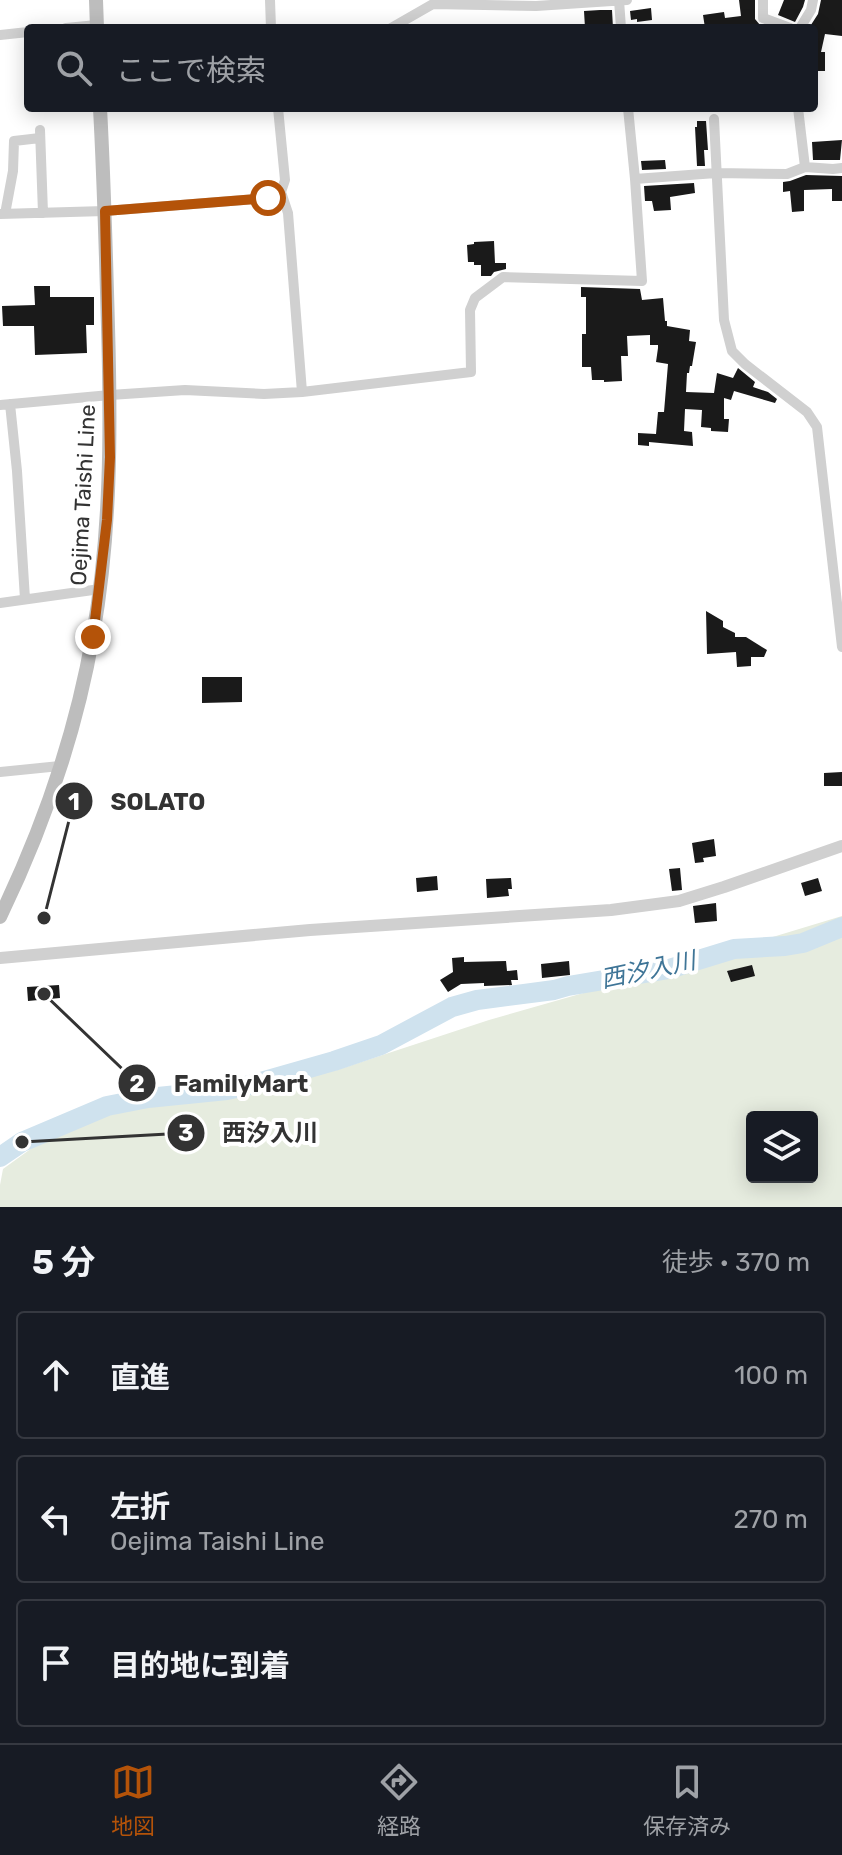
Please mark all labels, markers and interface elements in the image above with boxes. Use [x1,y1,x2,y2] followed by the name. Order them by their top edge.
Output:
[24,24,818,112] search box
[52,46,96,90] icon: search
[116,53,266,89] text: ここで検索
[250,180,286,216] route start
[65,404,101,586] street label: Oejima Taishi Line
[75,619,111,655] route end
[54,777,221,825] callout: SOLATO
[68,788,80,816] text: 1
[111,788,205,816] text: SOLATO
[598,946,701,994] water label: 西汐入川
[117,1059,324,1107] callout: FamilyMart
[129,1070,145,1098] text: 2
[174,1070,308,1098] text: FamilyMart
[166,1109,334,1157] callout: 西汐入川
[746,1111,818,1183] map controls
[746,1111,818,1183] button: layers
[178,1119,194,1147] text: 3
[222,1119,318,1147] text: 西汐入川
[32,1242,95,1283] text: 5 分
[662,1247,810,1278] text: 徒歩 · 370 m
[34,1353,78,1397] icon: ahead
[110,1360,170,1396] text: 直進
[734,1360,808,1391] text: 100 m
[110,1489,170,1525] text: 左折
[34,1497,78,1541] icon: left
[733,1504,808,1535] text: 270 m
[110,1526,325,1557] text: Oejima Taishi Line
[34,1641,78,1685] icon: arrive
[110,1648,290,1684] text: 目的地に到着
[111,1760,155,1840] tab: 地図
[377,1760,421,1840] tab: 経路
[643,1760,731,1840] tab: 保存済み

